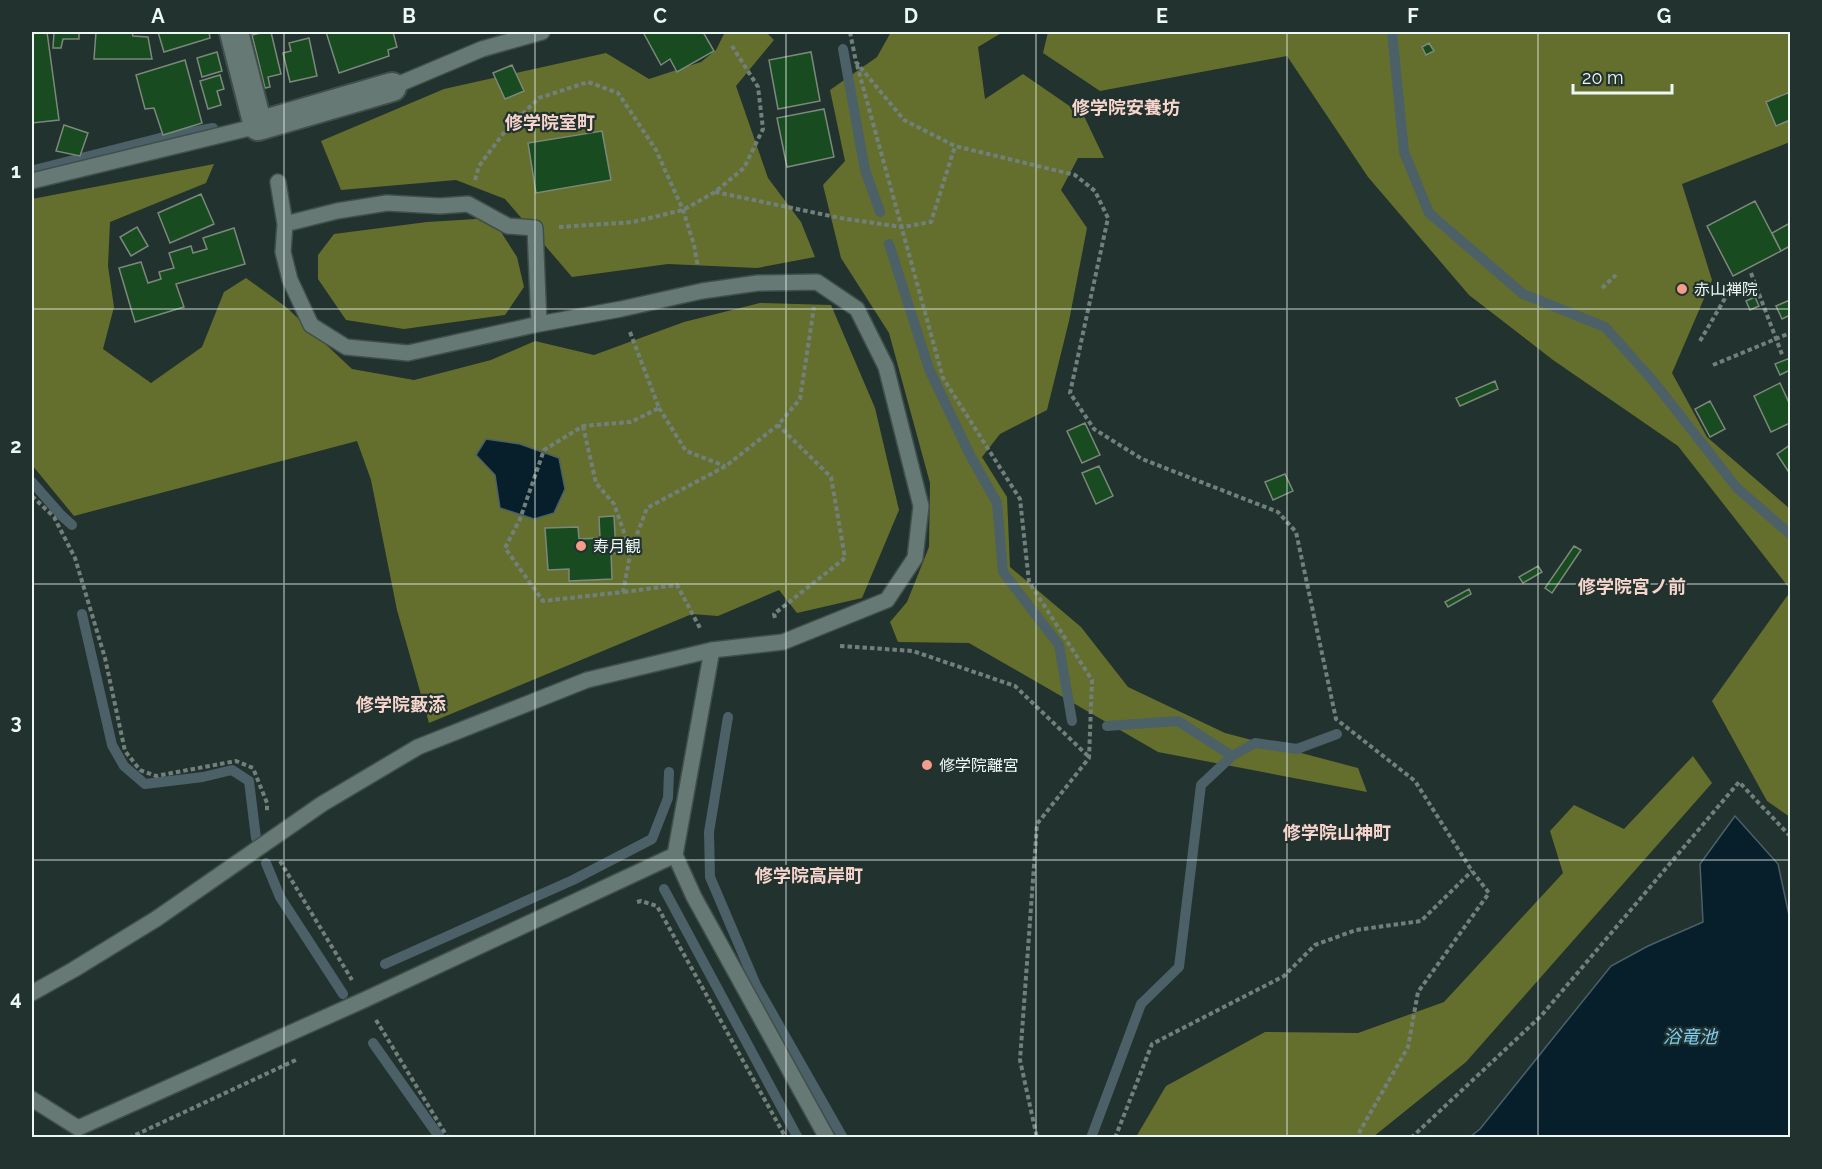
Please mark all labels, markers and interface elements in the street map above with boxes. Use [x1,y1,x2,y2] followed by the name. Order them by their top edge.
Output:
[151,4,165,28] text: A
[402,4,416,28] text: B
[653,4,667,28] text: C
[904,4,918,28] text: D
[1156,4,1168,28] text: E
[1407,4,1419,28] text: F
[1657,4,1671,28] text: G
[1573,57,1672,95] scale bar
[1582,67,1624,88] text: 20 m
[1071,97,1180,118] district label: 修学院安養坊
[504,112,595,133] district label: 修学院室町
[11,159,21,183] text: 1
[1694,280,1758,299] place label: 赤山禅院
[1675,282,1689,296] marker: 赤山禅院
[10,434,22,458] text: 2
[593,537,641,556] place label: 寿月観
[574,539,588,553] marker: 寿月観
[1577,576,1686,597] district label: 修学院宮ノ前
[355,694,446,715] district label: 修学院藪添
[10,710,22,734] text: 3
[939,756,1019,775] place label: 修学院離宮
[920,758,934,772] marker: 修学院離宮
[1282,822,1391,843] district label: 修学院山神町
[754,865,863,886] district label: 修学院高岸町
[10,986,22,1010] text: 4
[1663,1026,1719,1047] water label: 浴竜池

